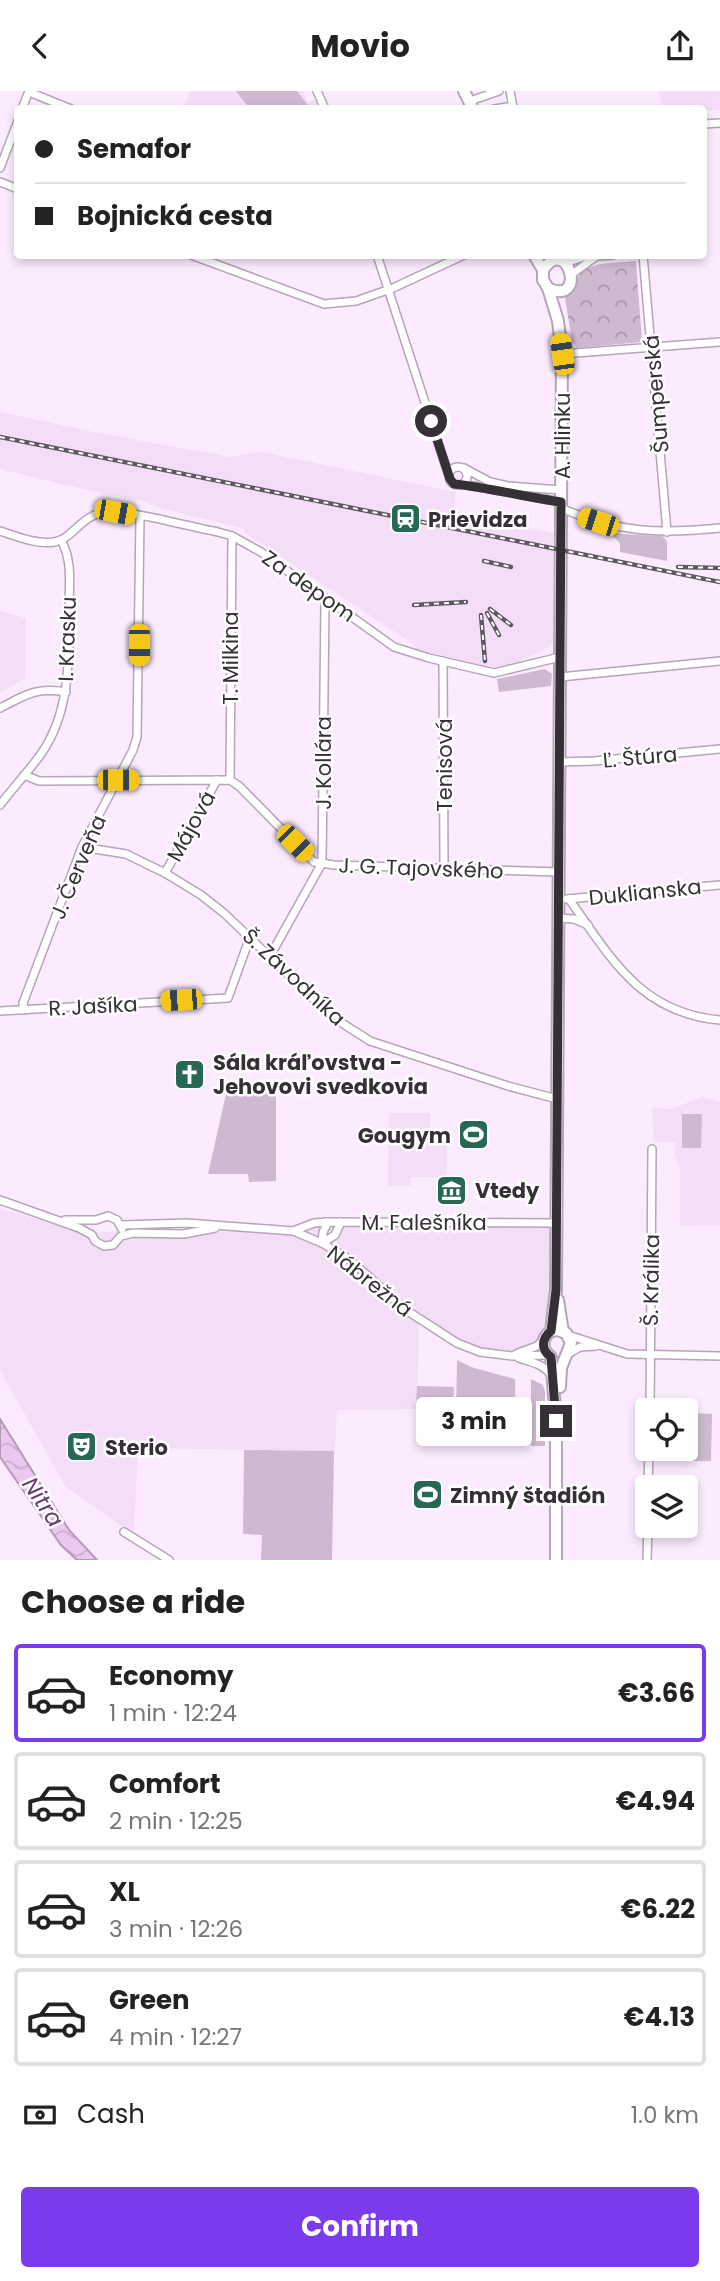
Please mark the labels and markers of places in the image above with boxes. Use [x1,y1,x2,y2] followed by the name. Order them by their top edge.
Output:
[388,502,422,536] station icon: Prievidza
[428,505,528,534] place label: Prievidza
[213,1048,428,1101] place label: Sála kráľovstva - Jehovovi svedkovia
[173,1057,207,1091] church icon: Sála kráľovstva - Jehovovi svedkovia
[457,1118,491,1152] sports icon: Gougym
[358,1121,451,1150] place label: Gougym
[435,1173,469,1207] museum icon: Vtedy
[475,1176,540,1205] place label: Vtedy
[65,1430,99,1464] theatre icon: Sterio
[105,1433,168,1462] place label: Sterio
[410,1478,444,1512] sports icon: Zimný štadión
[450,1481,605,1510] place label: Zimný štadión

